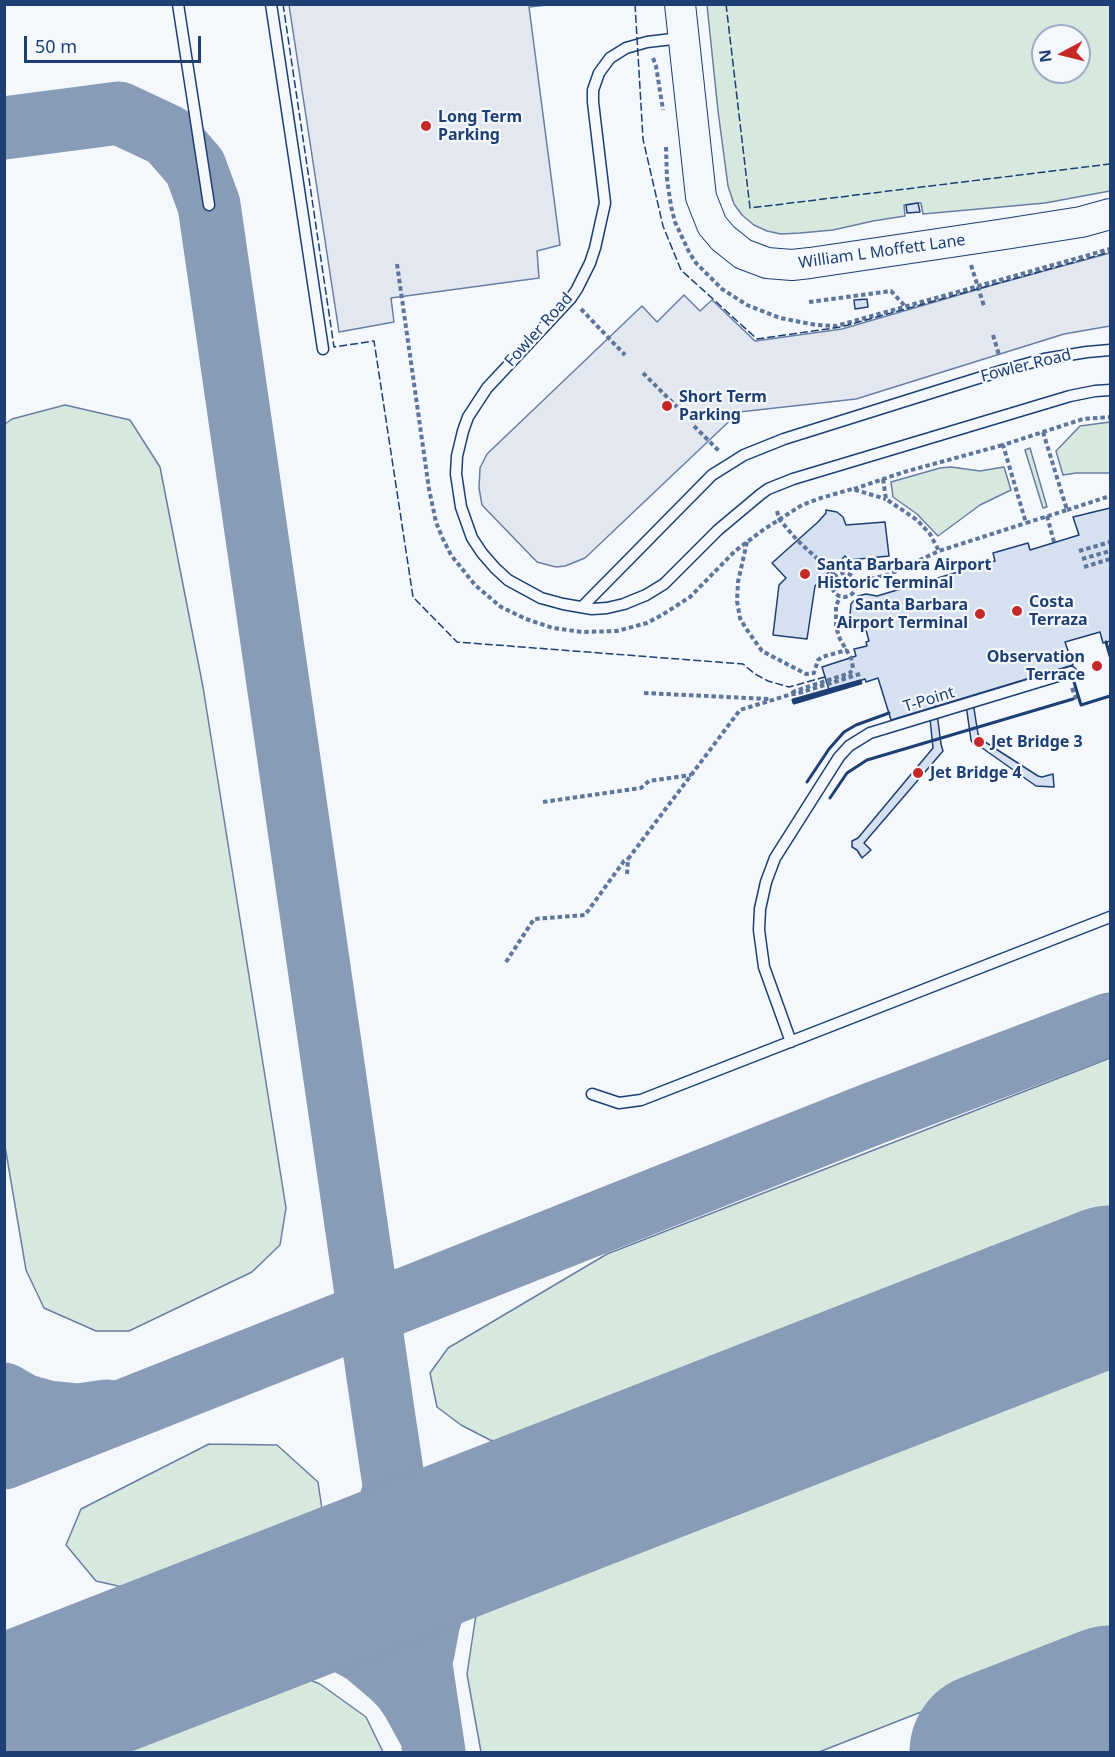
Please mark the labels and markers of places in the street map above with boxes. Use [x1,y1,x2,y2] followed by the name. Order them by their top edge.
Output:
[438,107,522,145] place label: Long Term Parking
[419,119,433,133] marker: Long Term Parking
[679,387,767,425] place label: Short Term Parking
[660,399,674,413] marker: Short Term Parking
[817,555,991,593] place label: Santa Barbara Airport Historic Terminal
[798,567,812,581] marker: Santa Barbara Airport Historic Terminal
[1029,592,1088,630] place label: Costa Terraza
[837,595,968,633] place label: Santa Barbara Airport Terminal
[1010,604,1024,618] marker: Costa Terraza
[973,607,987,621] marker: Santa Barbara Airport Terminal
[987,647,1085,685] place label: Observation Terrace
[1090,659,1104,673] marker: Observation Terrace
[991,732,1083,752] place label: Jet Bridge 3
[972,735,986,749] marker: Jet Bridge 3
[930,763,1022,783] place label: Jet Bridge 4
[911,766,925,780] marker: Jet Bridge 4

